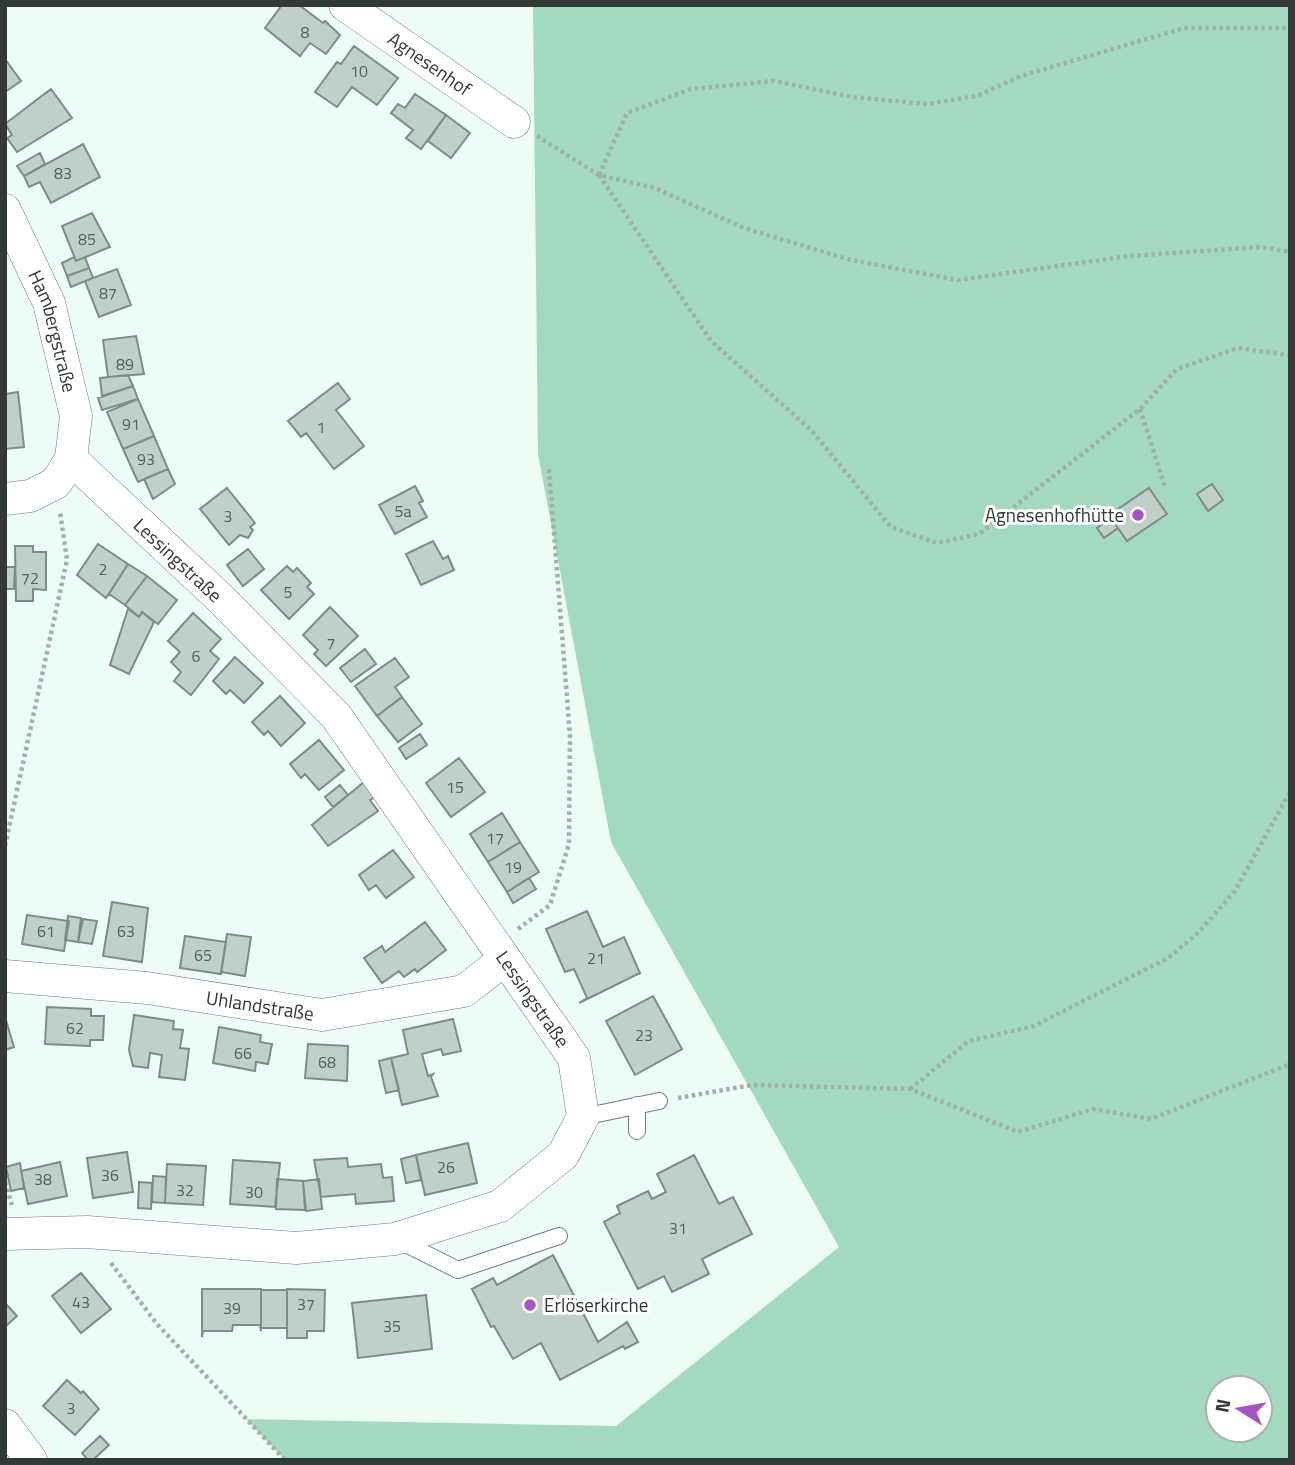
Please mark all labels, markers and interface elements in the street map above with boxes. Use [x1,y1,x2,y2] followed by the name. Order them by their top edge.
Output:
[301,20,310,44] house number: 8
[382,24,478,103] street label: Agnesenhof
[350,59,368,83] house number: 10
[54,161,72,185] house number: 83
[78,227,96,251] house number: 85
[21,265,85,395] street label: Hambergstraße
[99,281,117,305] house number: 87
[116,352,134,376] house number: 89
[122,412,140,436] house number: 91
[317,415,325,439] house number: 1
[137,447,155,471] house number: 93
[395,499,411,523] house number: 5a
[985,500,1124,529] place label: Agnesenhofhütte
[224,504,232,528] house number: 3
[1130,507,1146,523] marker: Agnesenhofhütte
[127,511,229,609] street label: Lessingstraße
[99,557,107,581] house number: 2
[21,566,39,590] house number: 72
[284,580,293,604] house number: 5
[327,631,335,655] house number: 7
[192,644,201,668] house number: 6
[446,775,464,799] house number: 15
[486,826,504,850] house number: 17
[504,855,522,879] house number: 19
[37,919,55,943] house number: 61
[117,919,135,943] house number: 63
[194,943,212,967] house number: 65
[489,944,578,1053] street label: Lessingstraße
[587,946,605,970] house number: 21
[204,982,316,1028] street label: Uhlandstraße
[66,1016,84,1040] house number: 62
[635,1023,653,1047] house number: 23
[234,1041,252,1065] house number: 66
[318,1050,336,1074] house number: 68
[437,1155,455,1179] house number: 26
[101,1163,119,1187] house number: 36
[34,1167,52,1191] house number: 38
[176,1178,194,1202] house number: 32
[245,1180,263,1204] house number: 30
[669,1216,687,1240] house number: 31
[72,1290,90,1314] house number: 43
[544,1290,648,1319] place label: Erlöserkirche
[297,1292,315,1316] house number: 37
[223,1296,241,1320] house number: 39
[522,1297,538,1313] marker: Erlöserkirche
[383,1314,401,1338] house number: 35
[1204,1374,1274,1444] north arrow
[67,1396,75,1420] house number: 3
[1206,1396,1237,1415] text: N

